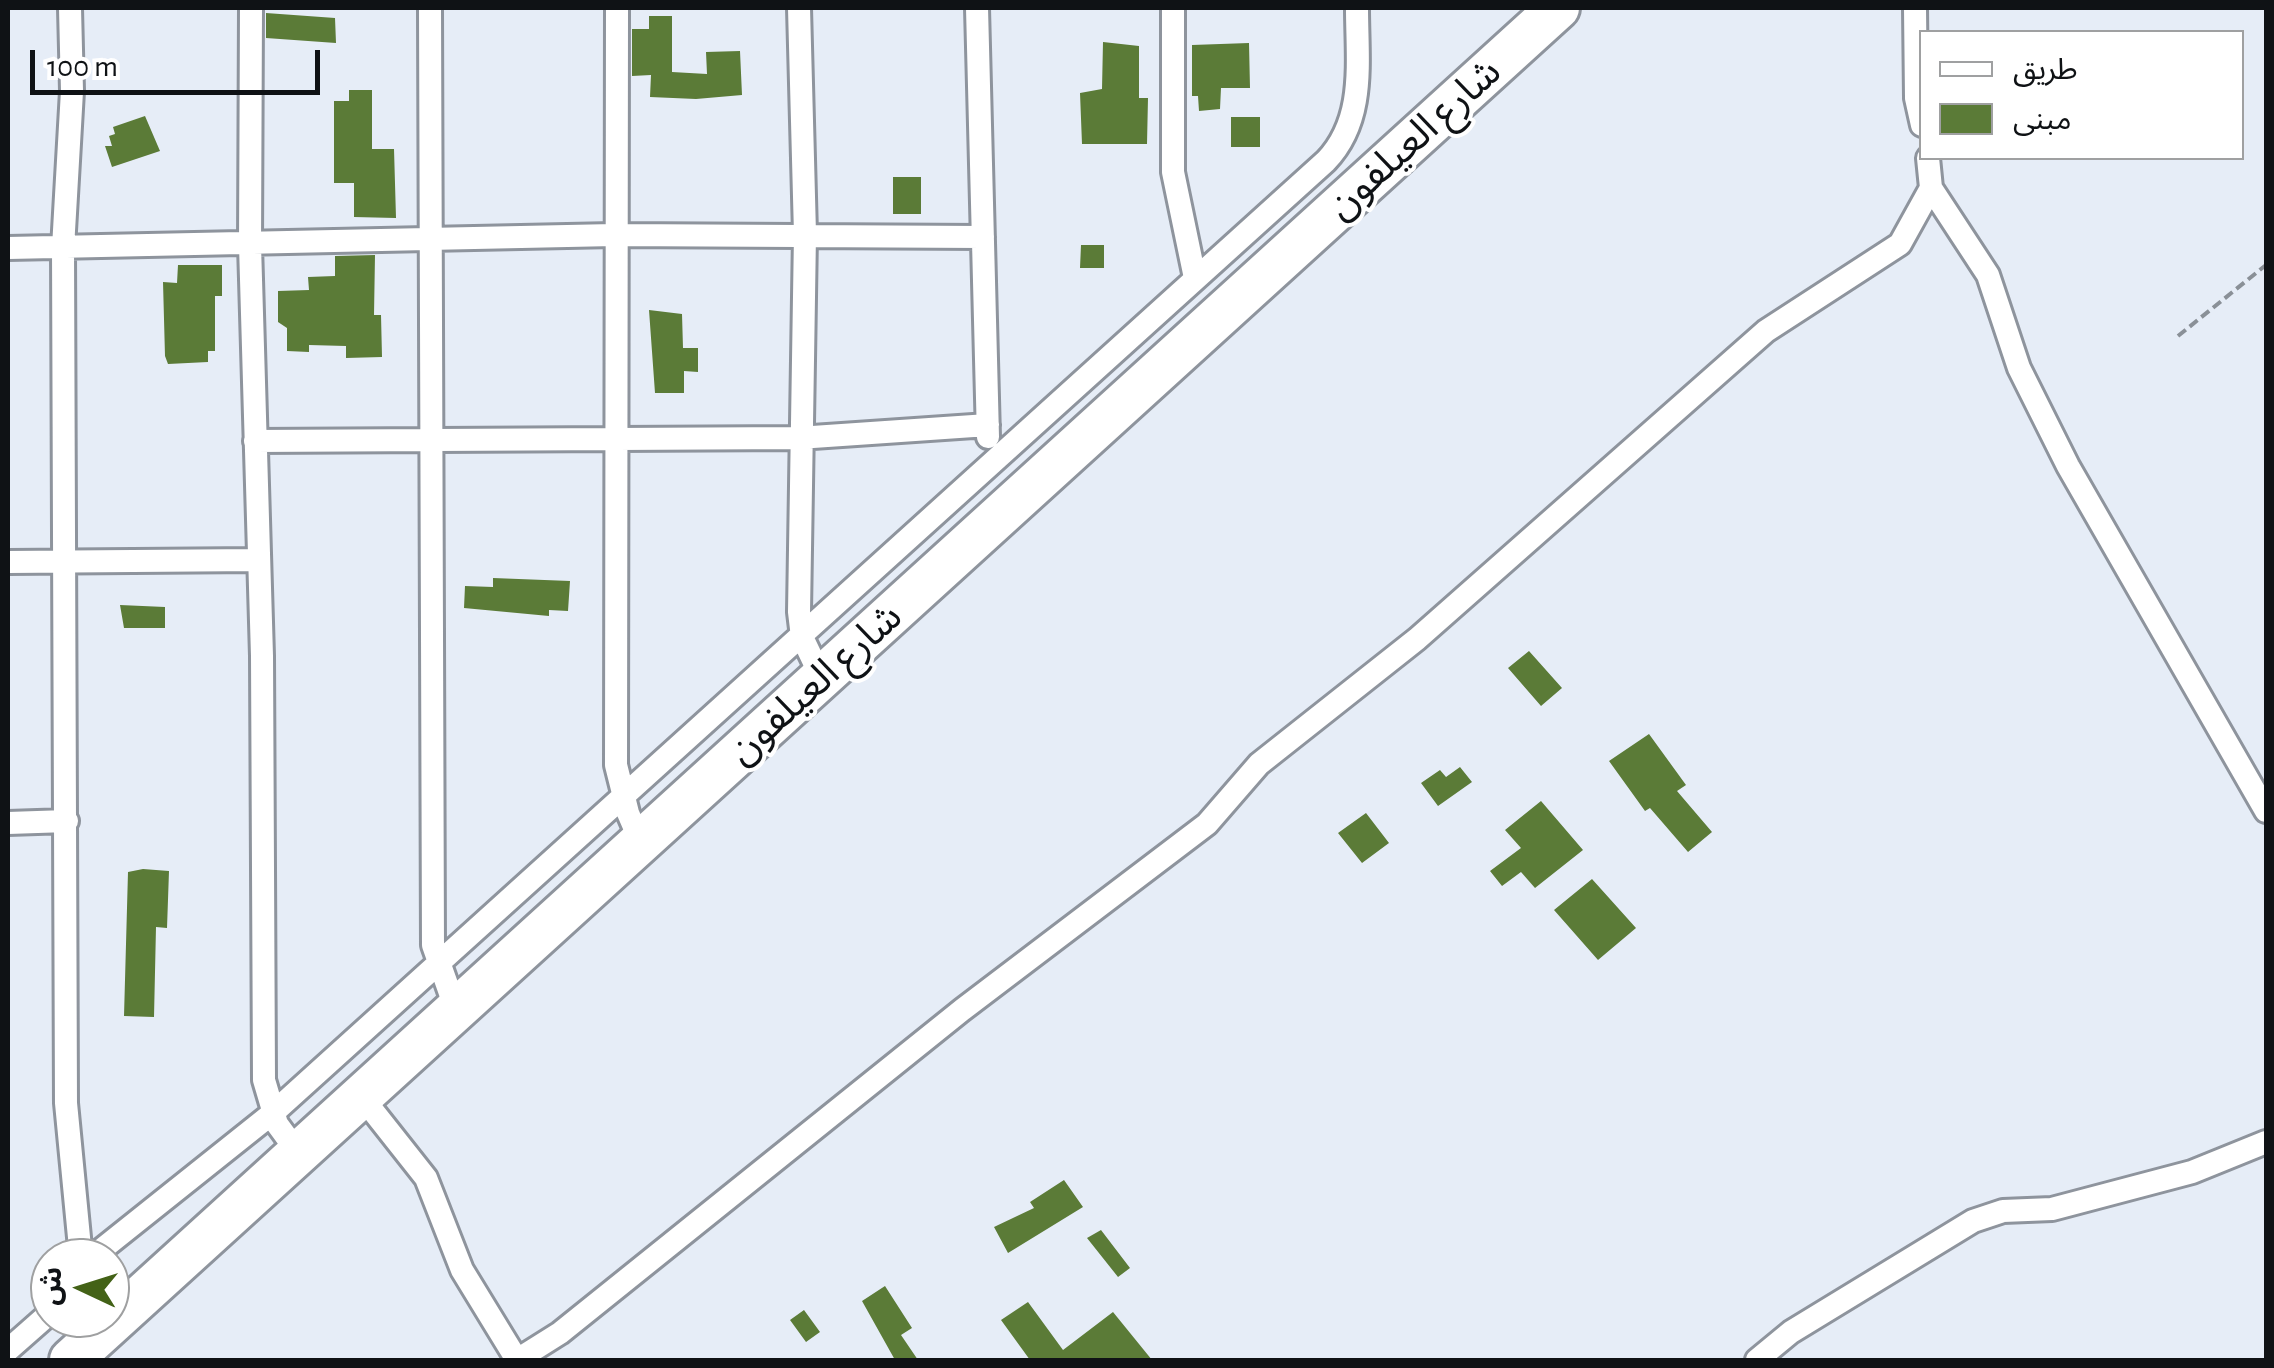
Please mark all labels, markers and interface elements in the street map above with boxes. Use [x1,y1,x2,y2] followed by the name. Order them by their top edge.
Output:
[35,30,325,92] scale bar
[1919,30,2244,160] legend
[1317,48,1511,230] street label: شارع العيلفون
[47,52,118,82] text: 100 m
[2013,55,2078,85] text: طريق
[2013,105,2071,135] text: مبنى
[718,593,912,775] street label: شارع العيلفون
[30,1238,130,1338] north arrow
[37,1266,67,1306] text: ش

